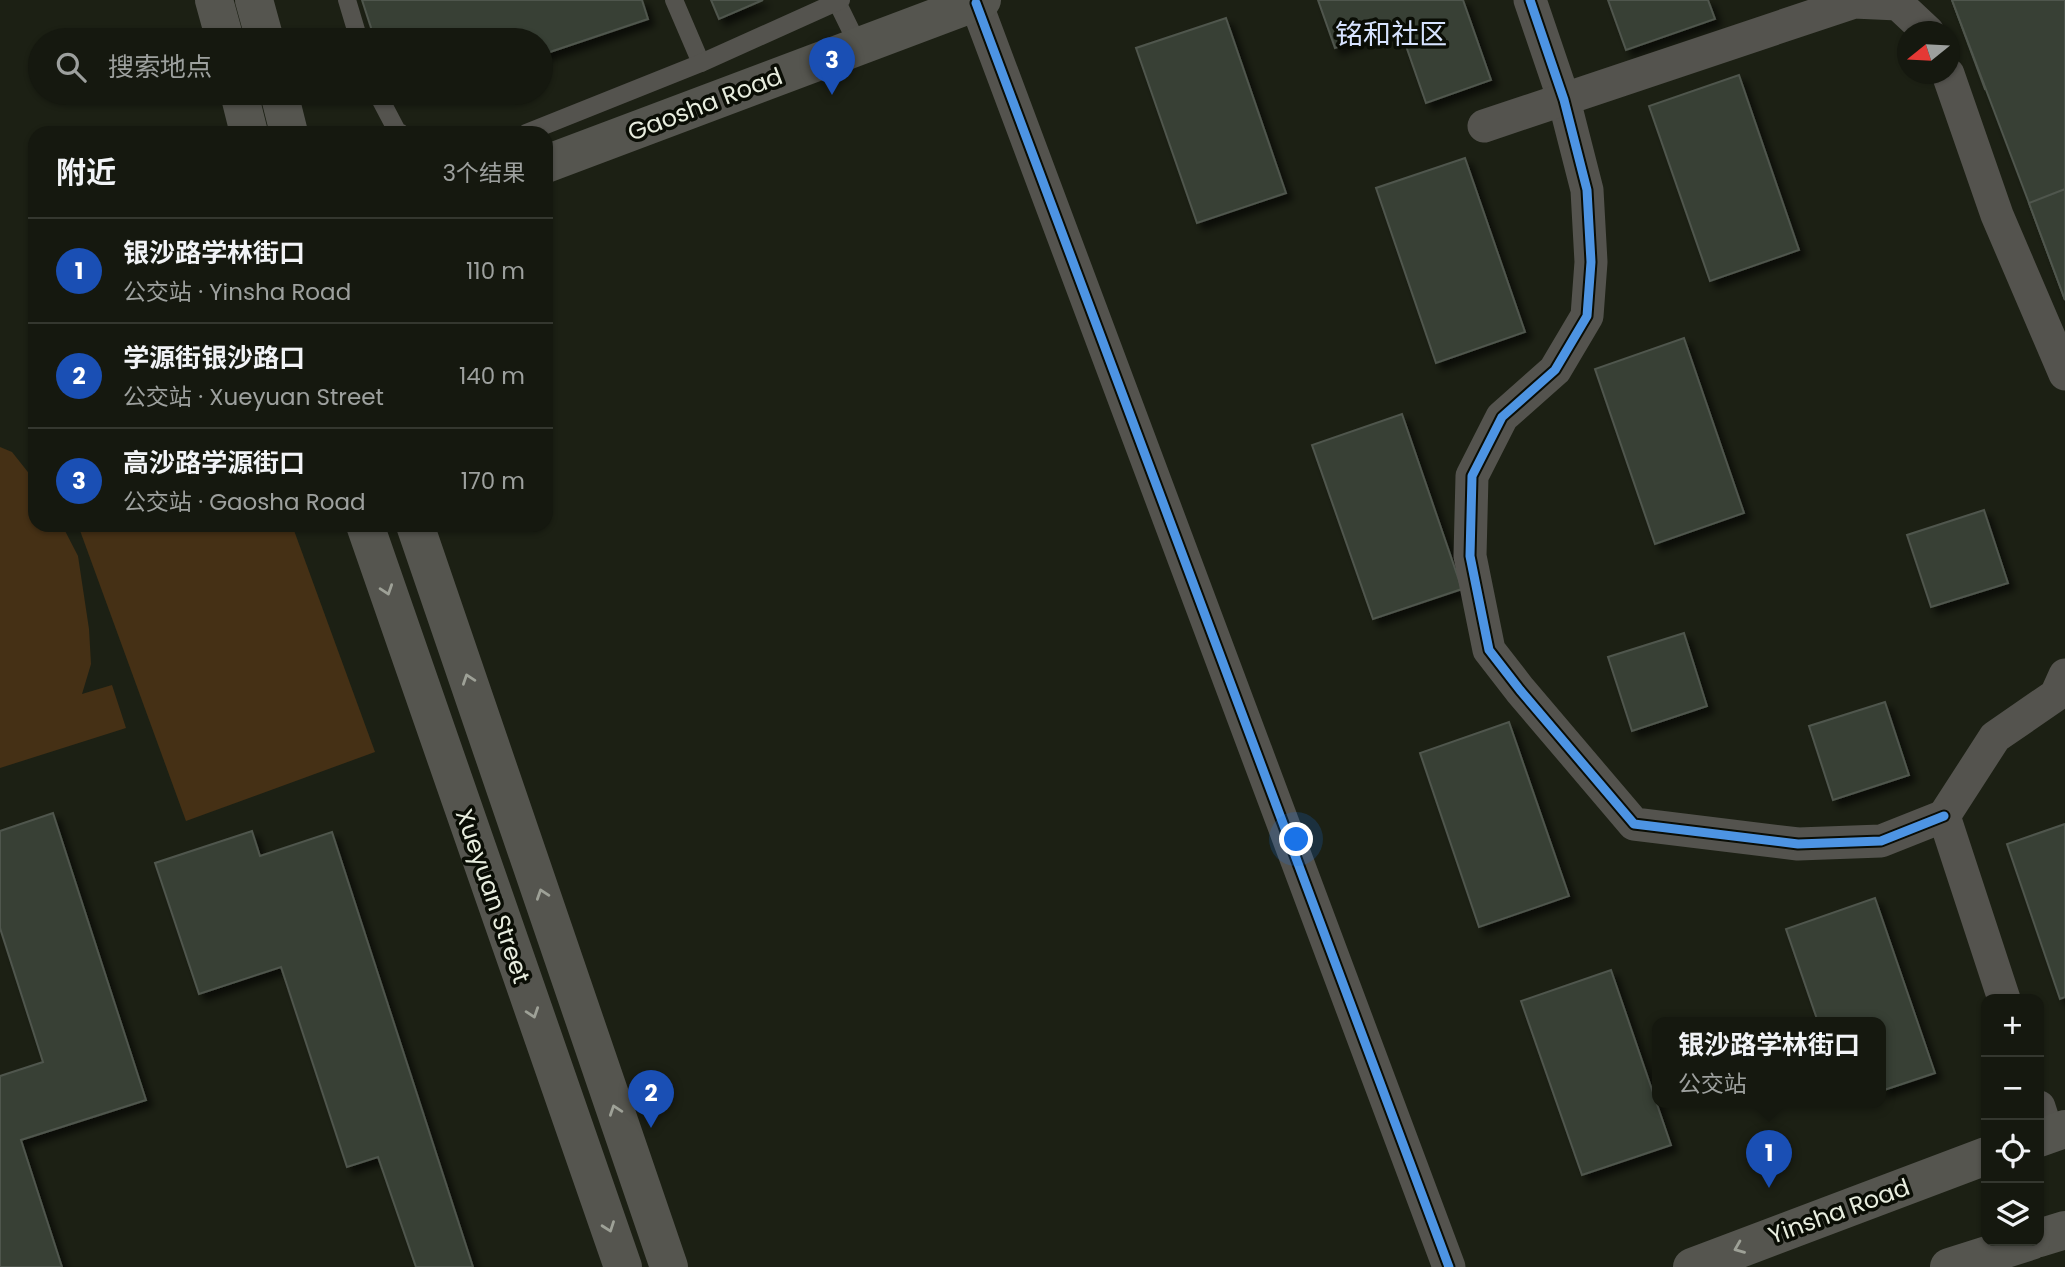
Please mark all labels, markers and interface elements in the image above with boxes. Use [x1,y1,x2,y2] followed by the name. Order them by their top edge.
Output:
[1335,15,1447,54] district label: 铭和社区
[1897,21,1960,84] north arrow
[28,28,553,105] search box
[809,37,855,95] pin: 3
[52,48,90,86] icon: search
[108,49,212,85] text: 搜索地点
[623,59,787,149] street label: Gaosha Road
[56,151,116,194] text: 附近
[442,157,525,189] text: 3个结果
[123,235,305,271] text: 银沙路学林街口
[75,255,83,287] text: 1
[466,255,525,287] text: 110 m
[123,276,351,308] text: 公交站 · Yinsha Road
[123,340,305,376] text: 学源街银沙路口
[72,360,86,392] text: 2
[459,360,525,392] text: 140 m
[123,381,384,413] text: 公交站 · Xueyuan Street
[123,445,305,481] text: 高沙路学源街口
[72,465,86,497] text: 3
[461,465,525,497] text: 170 m
[123,486,366,518] text: 公交站 · Gaosha Road
[379,583,393,595] one-way arrow
[462,674,476,686] one-way arrow
[448,804,538,988] street label: Xueyuan Street
[1279,822,1313,856] your location
[536,889,550,901] one-way arrow
[1981,994,2044,1246] map controls
[1981,994,2044,1057] button: +
[525,1006,539,1019] one-way arrow
[1652,1017,1886,1108] popup
[1678,1027,1860,1063] text: 银沙路学林街口
[1981,1057,2044,1120] button: −
[1678,1068,1747,1100] text: 公交站
[628,1070,674,1128] pin: 2
[609,1104,623,1116] one-way arrow
[1981,1120,2044,1183] button: locate
[1746,1130,1792,1188] pin: 1
[1764,1170,1914,1252] street label: Yinsha Road
[1981,1183,2044,1246] button: layers
[601,1221,615,1233] one-way arrow
[1733,1240,1745,1254] one-way arrow

